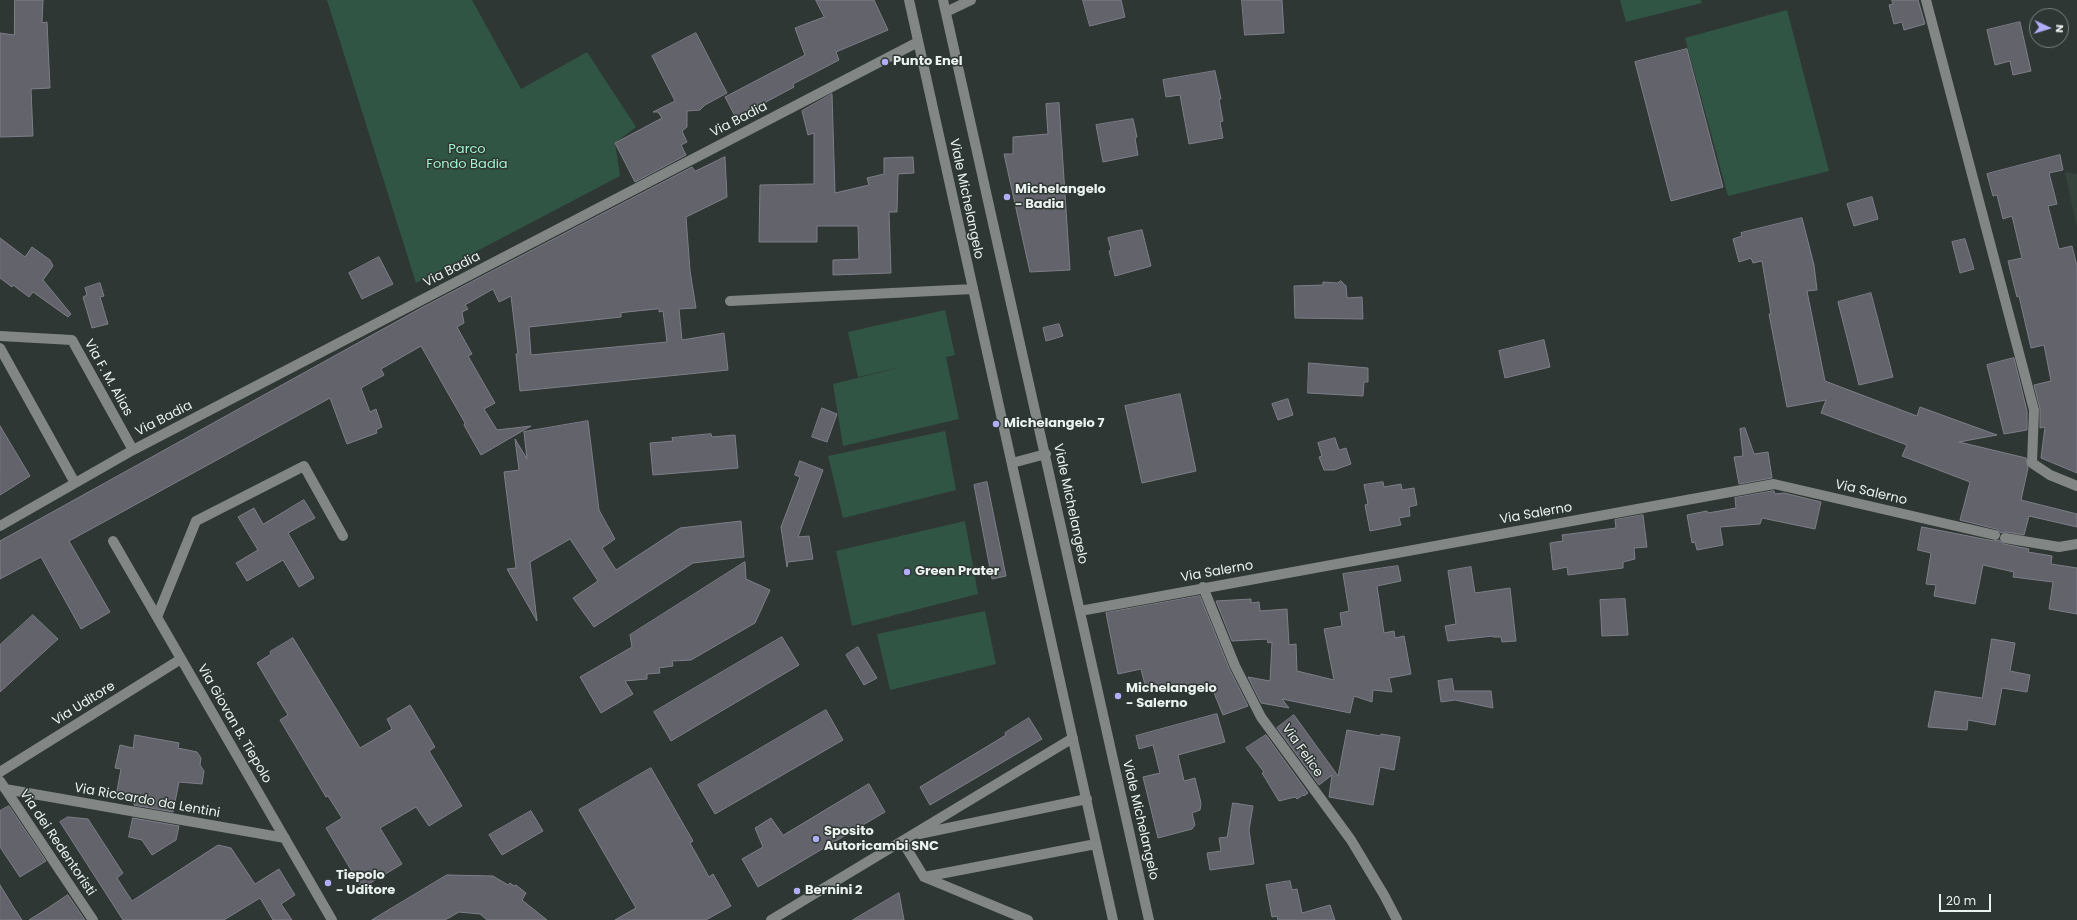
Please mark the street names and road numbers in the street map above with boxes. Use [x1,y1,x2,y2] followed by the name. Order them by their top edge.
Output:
[708,99,770,141] street label: Via Badia
[946,137,986,261] street label: Viale Michelangelo
[421,249,483,291] street label: Via Badia
[81,337,135,419] street label: Via F. M. Alias
[133,398,195,440] street label: Via Badia
[1050,442,1090,566] street label: Viale Michelangelo
[1833,477,1909,509] street label: Via Salerno
[1498,500,1574,528] street label: Via Salerno
[1179,558,1255,586] street label: Via Salerno
[194,662,274,786] street label: Via Giovan B. Tiepolo
[50,679,118,729] street label: Via Uditore
[1278,721,1326,781] street label: Via Felice
[1119,758,1161,882] street label: Viale Michelangelo
[73,780,221,822] street label: Via Riccardo da Lentini
[16,787,98,899] street label: Via dei Redentoristi

